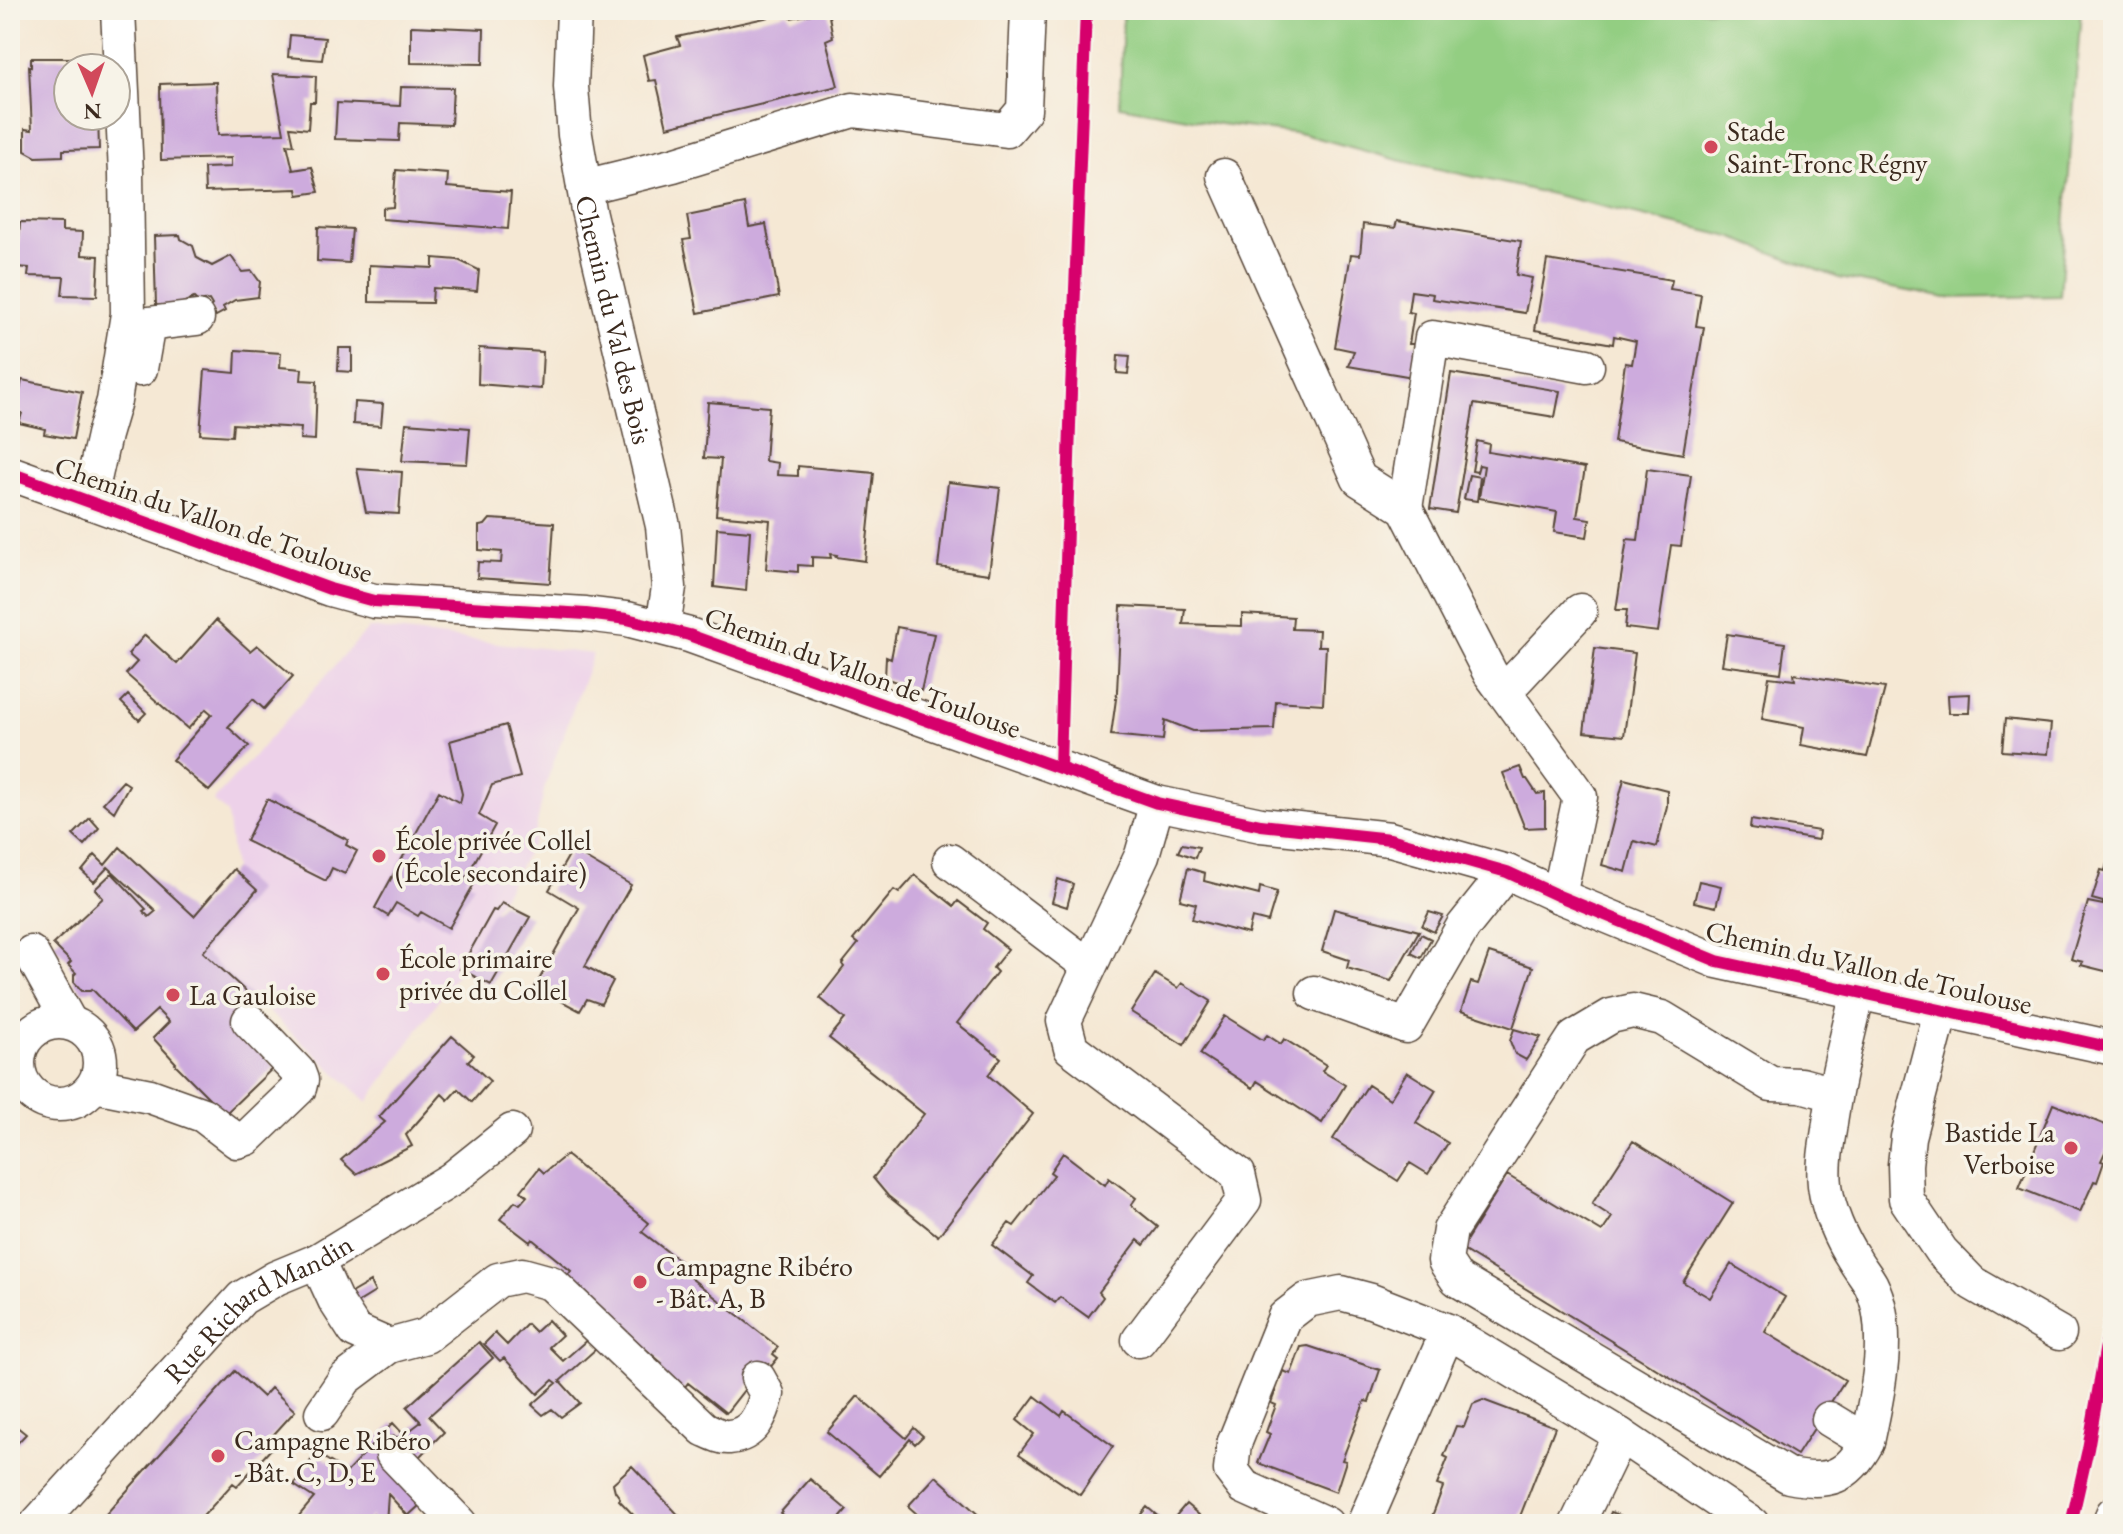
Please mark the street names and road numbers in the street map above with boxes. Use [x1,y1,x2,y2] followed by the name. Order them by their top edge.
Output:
[568,193,661,448] street label: Chemin du Val des Bois
[50,448,378,590] street label: Chemin du Vallon de Toulouse
[700,598,1026,746] street label: Chemin du Vallon de Toulouse
[1702,912,2036,1022] street label: Chemin du Vallon de Toulouse
[156,1226,359,1390] street label: Rue Richard Mandin

